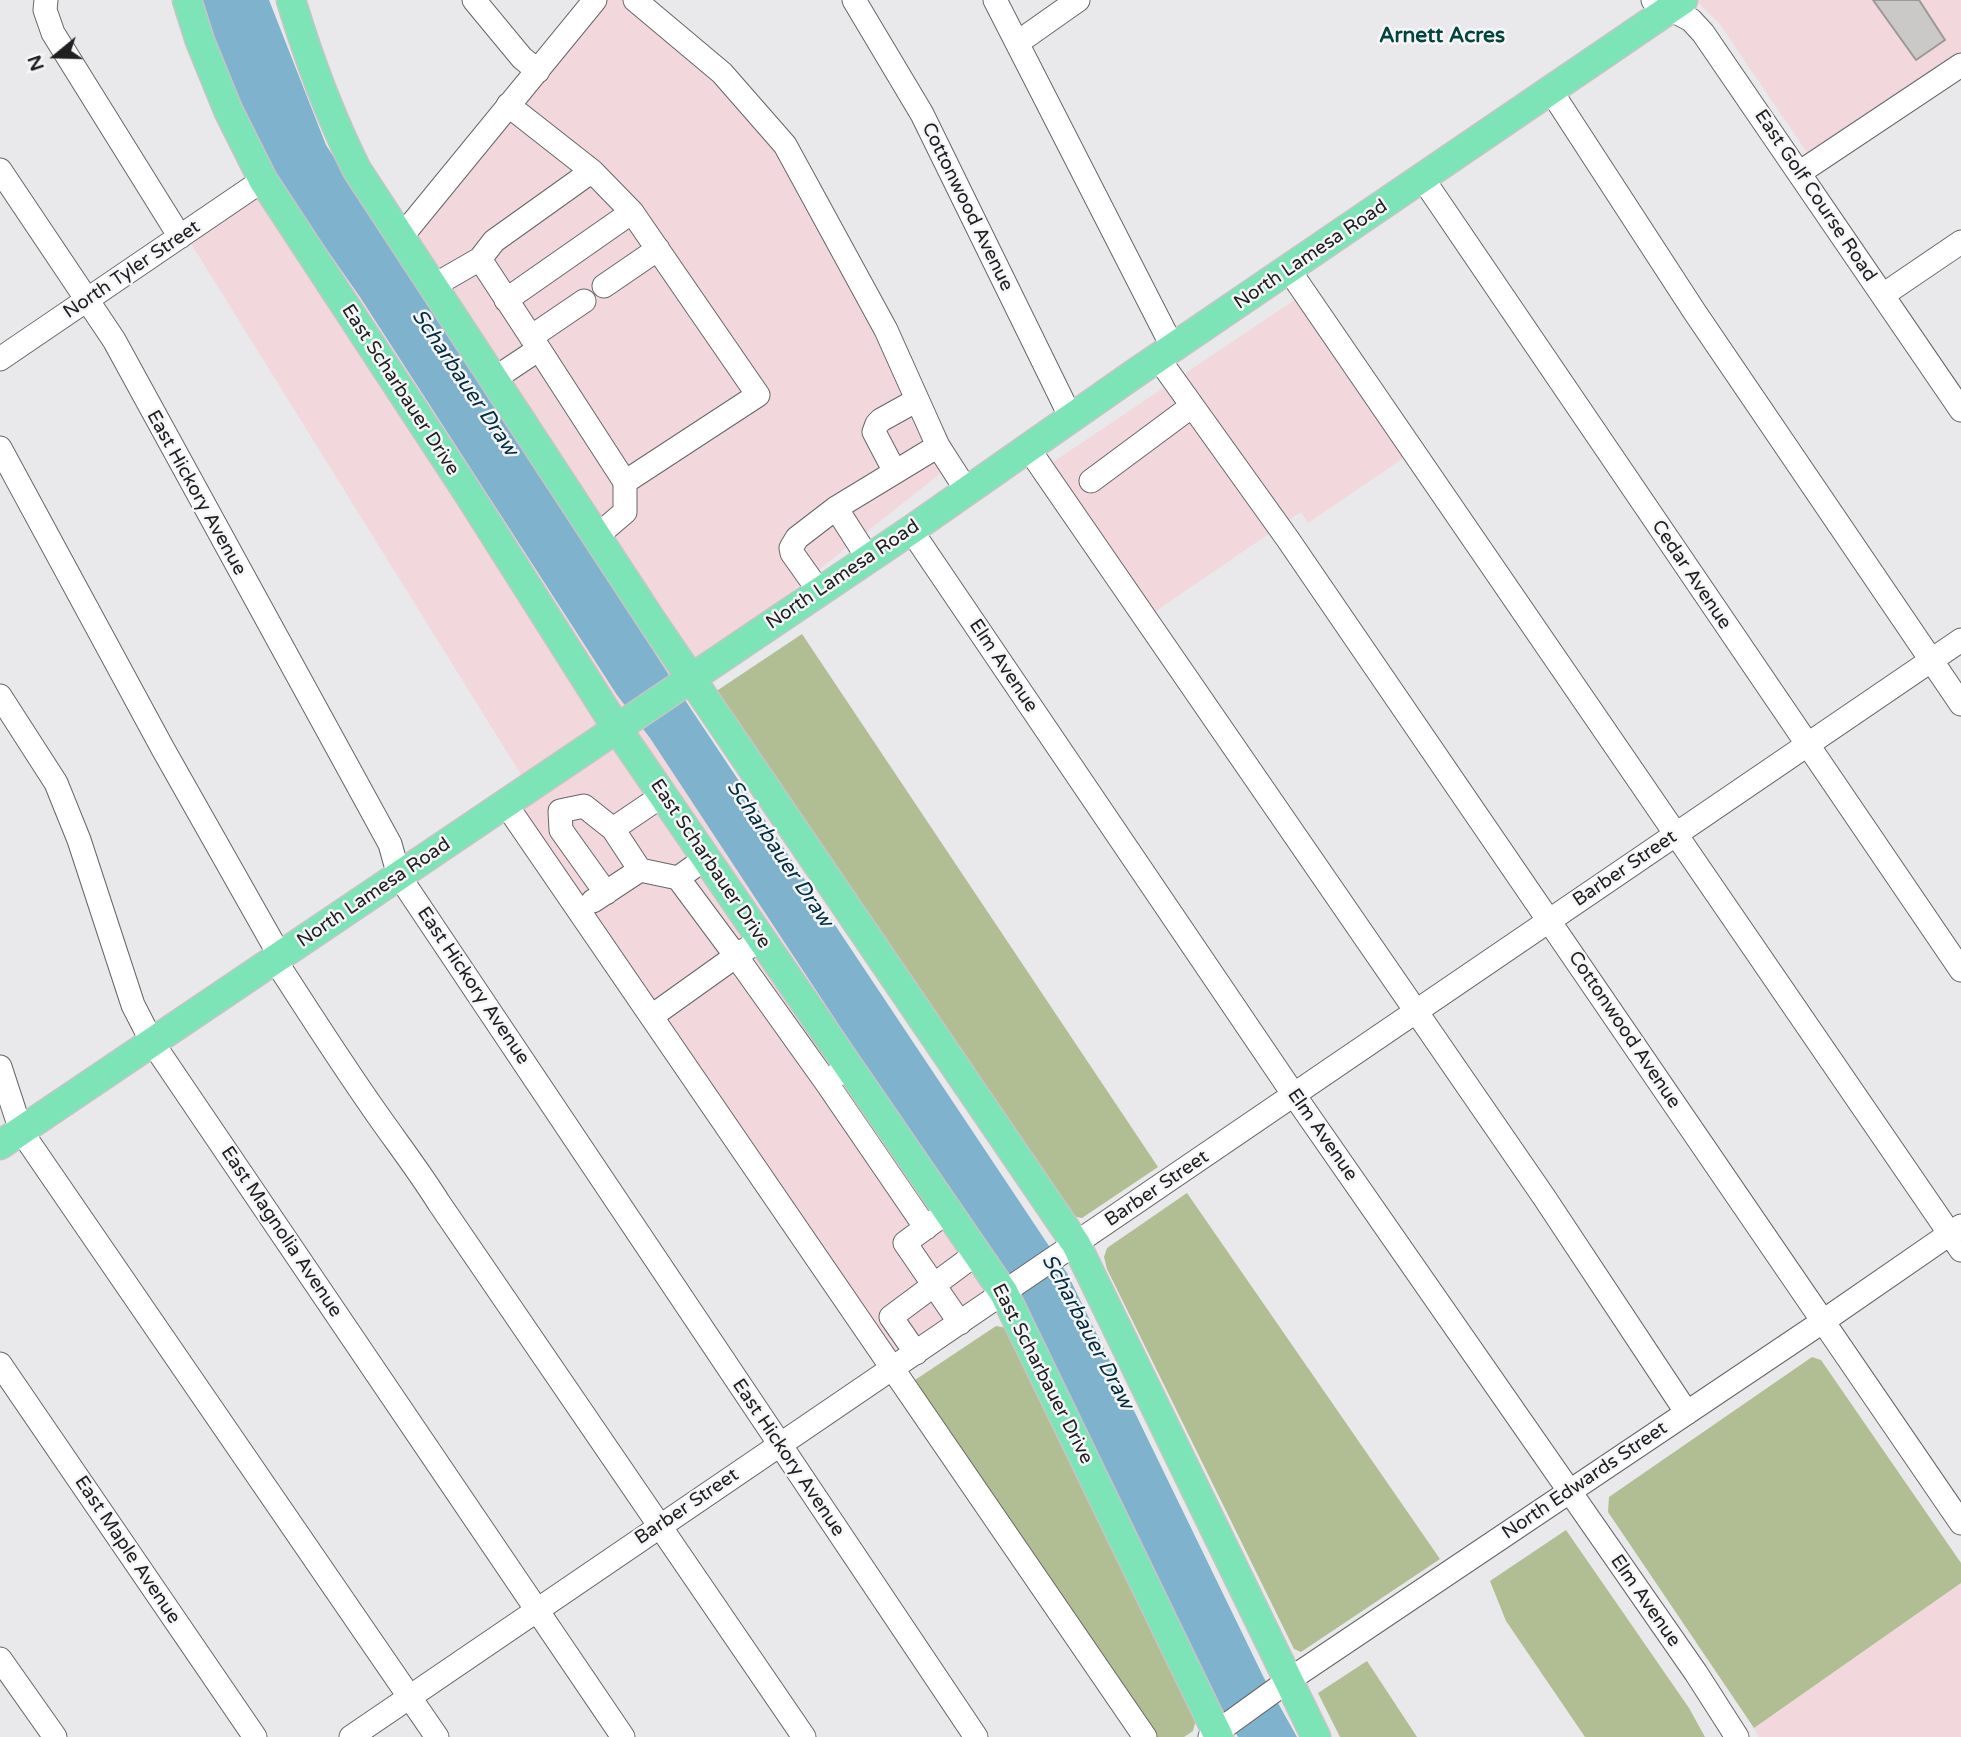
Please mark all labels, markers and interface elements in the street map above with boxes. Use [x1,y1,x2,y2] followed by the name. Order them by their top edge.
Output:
[21,21,91,91] north arrow
[1379,23,1505,49] district label: Arnett Acres
[23,52,49,74] text: N
[1749,106,1881,286] street label: East Golf Course Road
[916,119,1018,295] street label: Cottonwood Avenue
[1230,195,1392,315] street label: North Lamesa Road
[59,216,205,324] street label: North Tyler Street
[336,300,464,480] street label: East Scharbauer Drive
[406,305,522,461] water label: Scharbauer Draw
[141,407,251,579] street label: East Hickory Avenue
[762,515,924,635] street label: North Lamesa Road
[1646,516,1736,634] street label: Cedar Avenue
[964,615,1042,717] street label: Elm Avenue
[645,775,775,953] street label: East Scharbauer Drive
[721,776,837,932] water label: Scharbauer Draw
[1569,826,1681,912] street label: Barber Street
[293,833,455,953] street label: North Lamesa Road
[412,903,534,1069] street label: East Hickory Avenue
[1563,947,1685,1113] street label: Cottonwood Avenue
[1282,1085,1362,1185] street label: Elm Avenue
[215,1142,347,1322] street label: East Magnolia Avenue
[1101,1146,1213,1232] street label: Barber Street
[1036,1250,1138,1414] water label: Scharbauer Draw
[987,1280,1097,1468] street label: East Scharbauer Drive
[727,1375,849,1541] street label: East Hickory Avenue
[1498,1417,1672,1545] street label: North Edwards Street
[631,1464,743,1550] street label: Barber Street
[69,1472,185,1628] street label: East Maple Avenue
[1605,1551,1685,1651] street label: Elm Avenue

